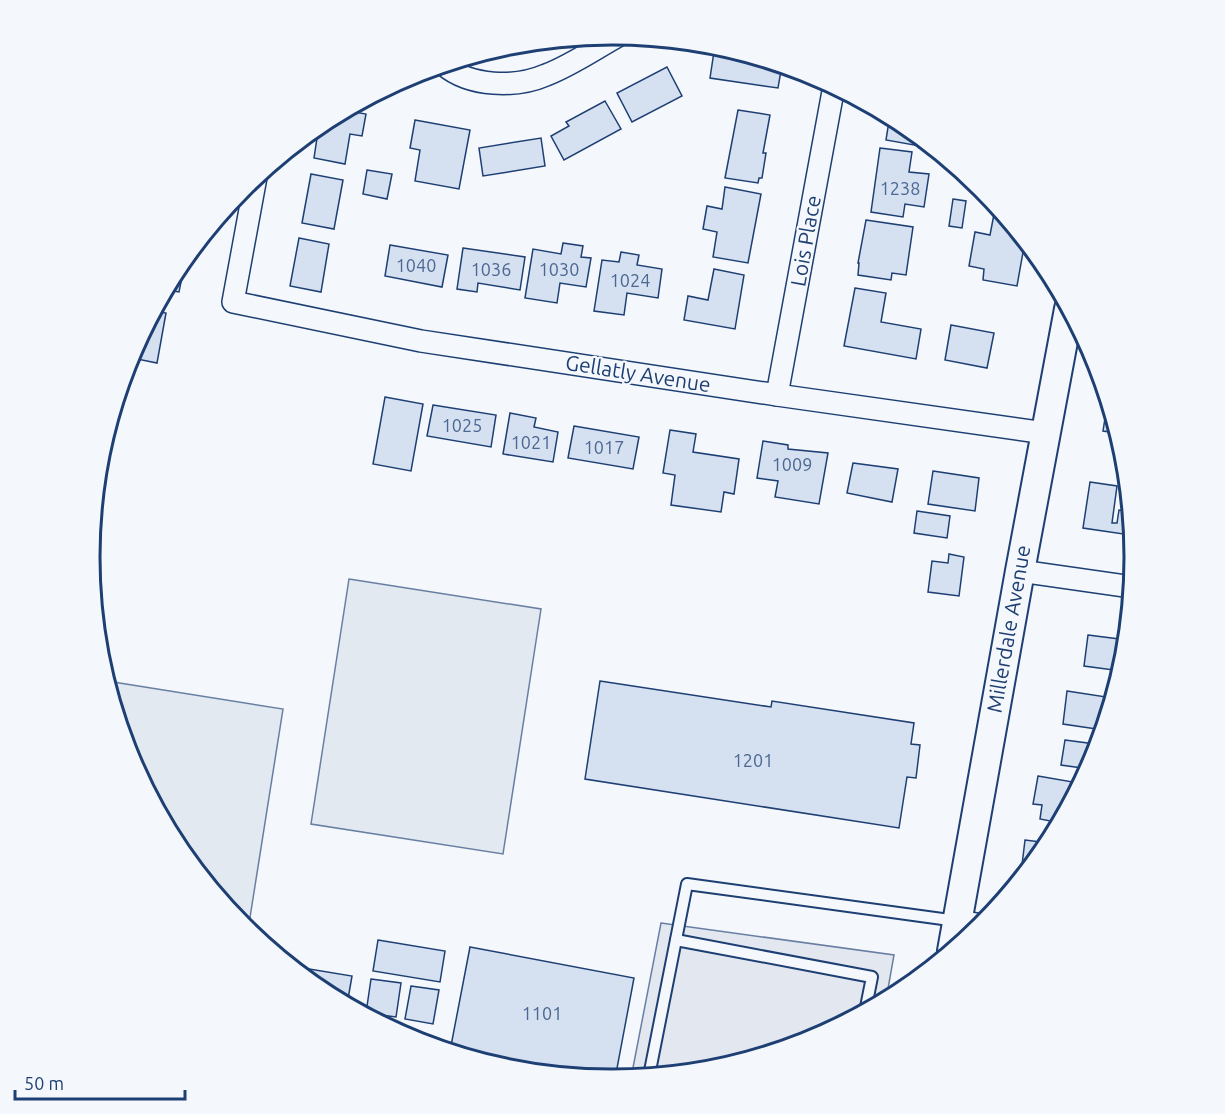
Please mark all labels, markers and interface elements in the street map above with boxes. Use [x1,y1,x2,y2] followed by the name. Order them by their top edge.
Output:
[880,178,920,198] house number: 1238
[785,193,825,288] street label: Lois Place
[396,255,436,275] house number: 1040
[471,259,511,279] house number: 1036
[539,259,579,279] house number: 1030
[610,270,650,290] house number: 1024
[564,350,713,396] street label: Gellatly Avenue
[442,415,482,435] house number: 1025
[511,432,551,452] house number: 1021
[584,437,624,457] house number: 1017
[772,454,812,474] house number: 1009
[981,543,1035,714] street label: Millerdale Avenue
[733,750,773,770] house number: 1201
[522,1003,562,1023] house number: 1101
[15,1063,184,1101] scale bar
[24,1073,64,1093] text: 50 m

